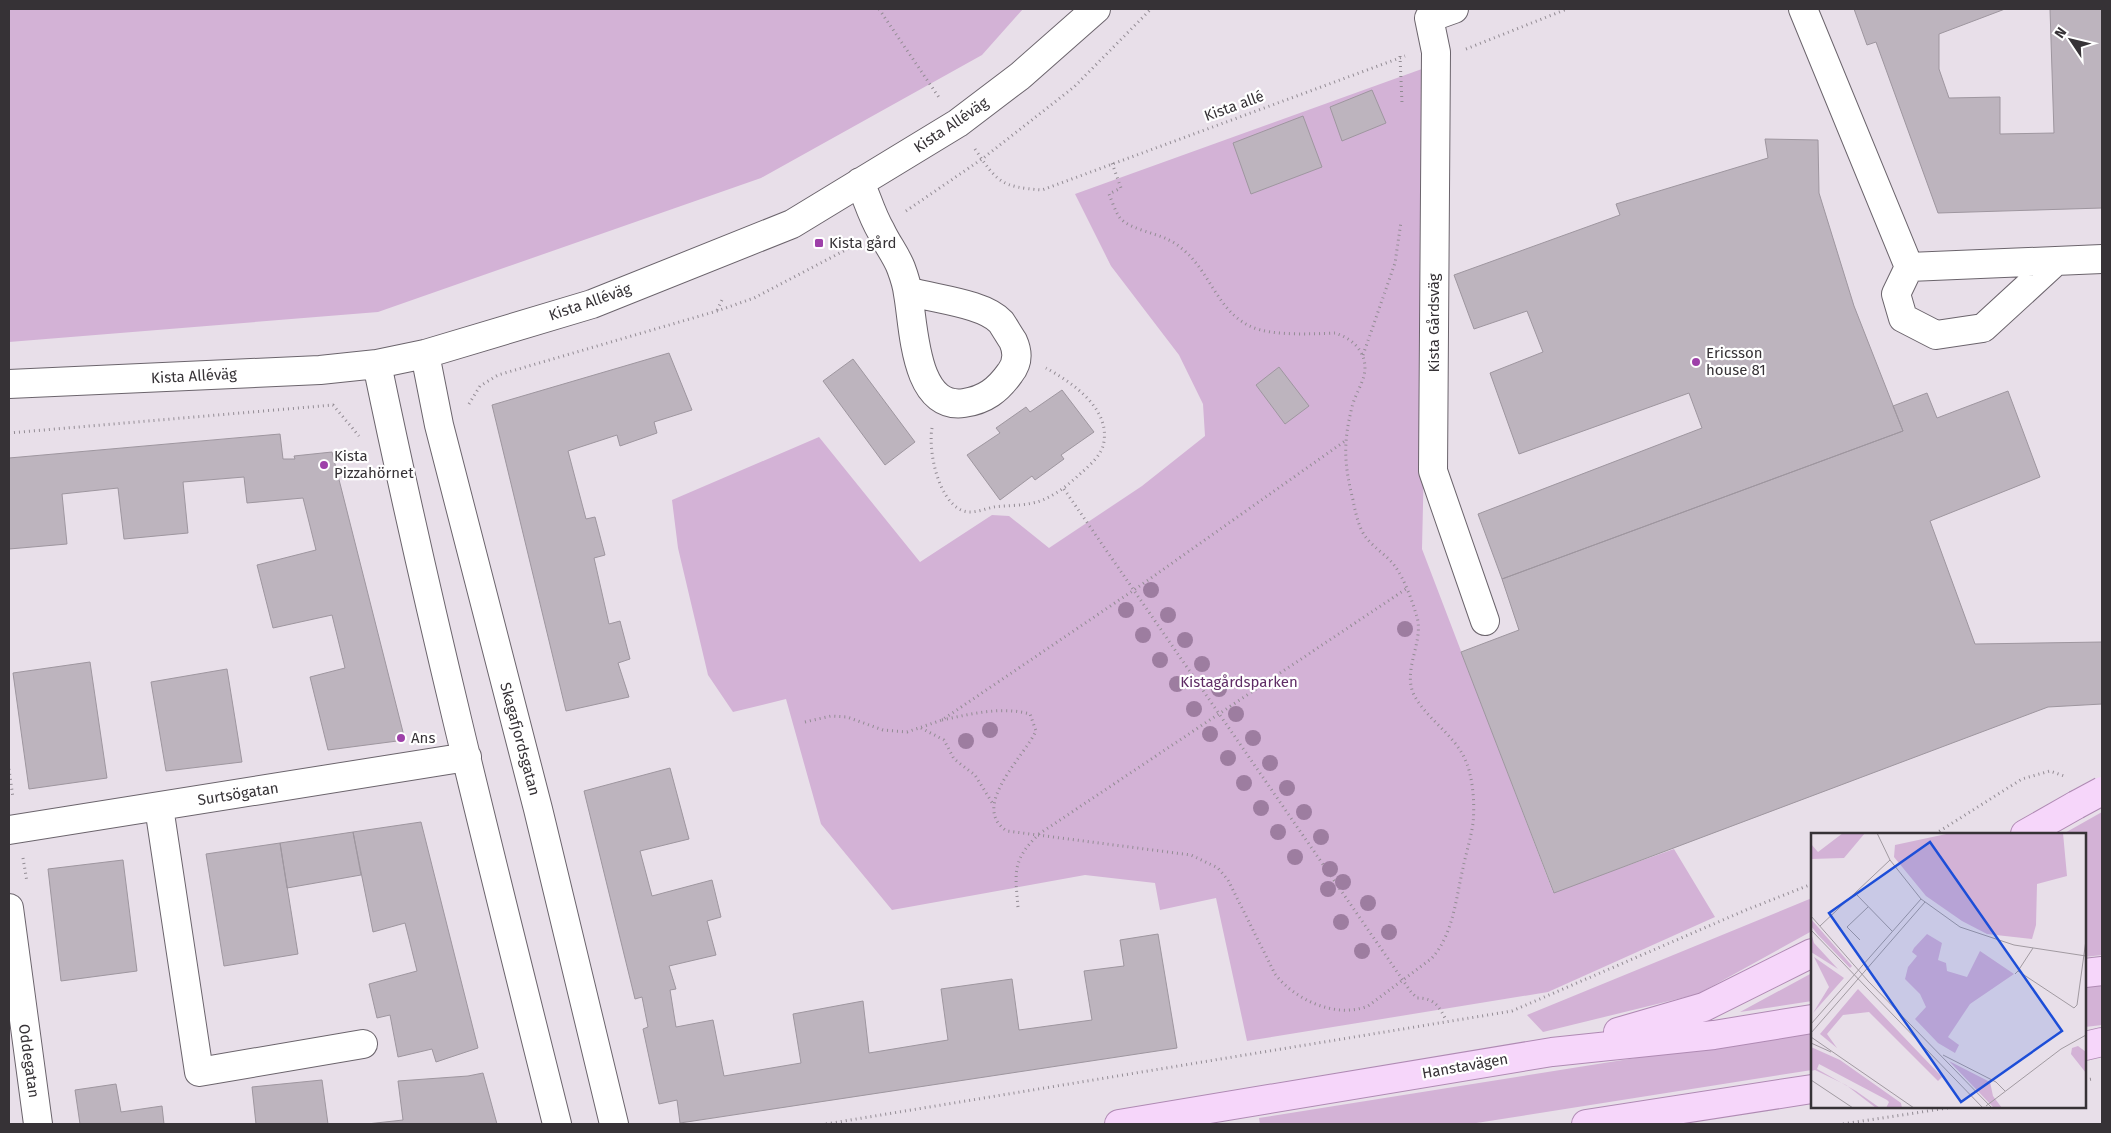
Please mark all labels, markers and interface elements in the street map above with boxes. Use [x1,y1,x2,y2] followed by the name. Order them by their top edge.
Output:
[2046,15,2096,65] north arrow
[2051,24,2070,42] text: N
[1202,87,1266,125] street label: Kista allé
[910,93,992,156] street label: Kista Alléväg
[829,234,897,252] place label: Kista gård
[813,237,825,249] marker: Kista gård
[1425,273,1443,373] street label: Kista Gårdsväg
[546,279,634,324] street label: Kista Alléväg
[1706,344,1766,379] place label: Ericsson house 81
[1690,356,1702,368] marker: Ericsson house 81
[151,365,238,387] street label: Kista Alléväg
[334,447,414,482] place label: Kista Pizzahörnet
[318,459,330,471] marker: Kista Pizzahörnet
[1180,673,1298,691] park label: Kistagårdsparken
[496,680,544,798] street label: Skagafjordsgatan
[411,729,435,747] place label: Ans
[395,732,407,744] marker: Ans
[196,779,280,809] street label: Surtsögatan
[1811,833,2086,1108] inset map
[15,1023,43,1099] street label: Oddegatan
[1421,1050,1509,1082] street label: Hanstavägen

